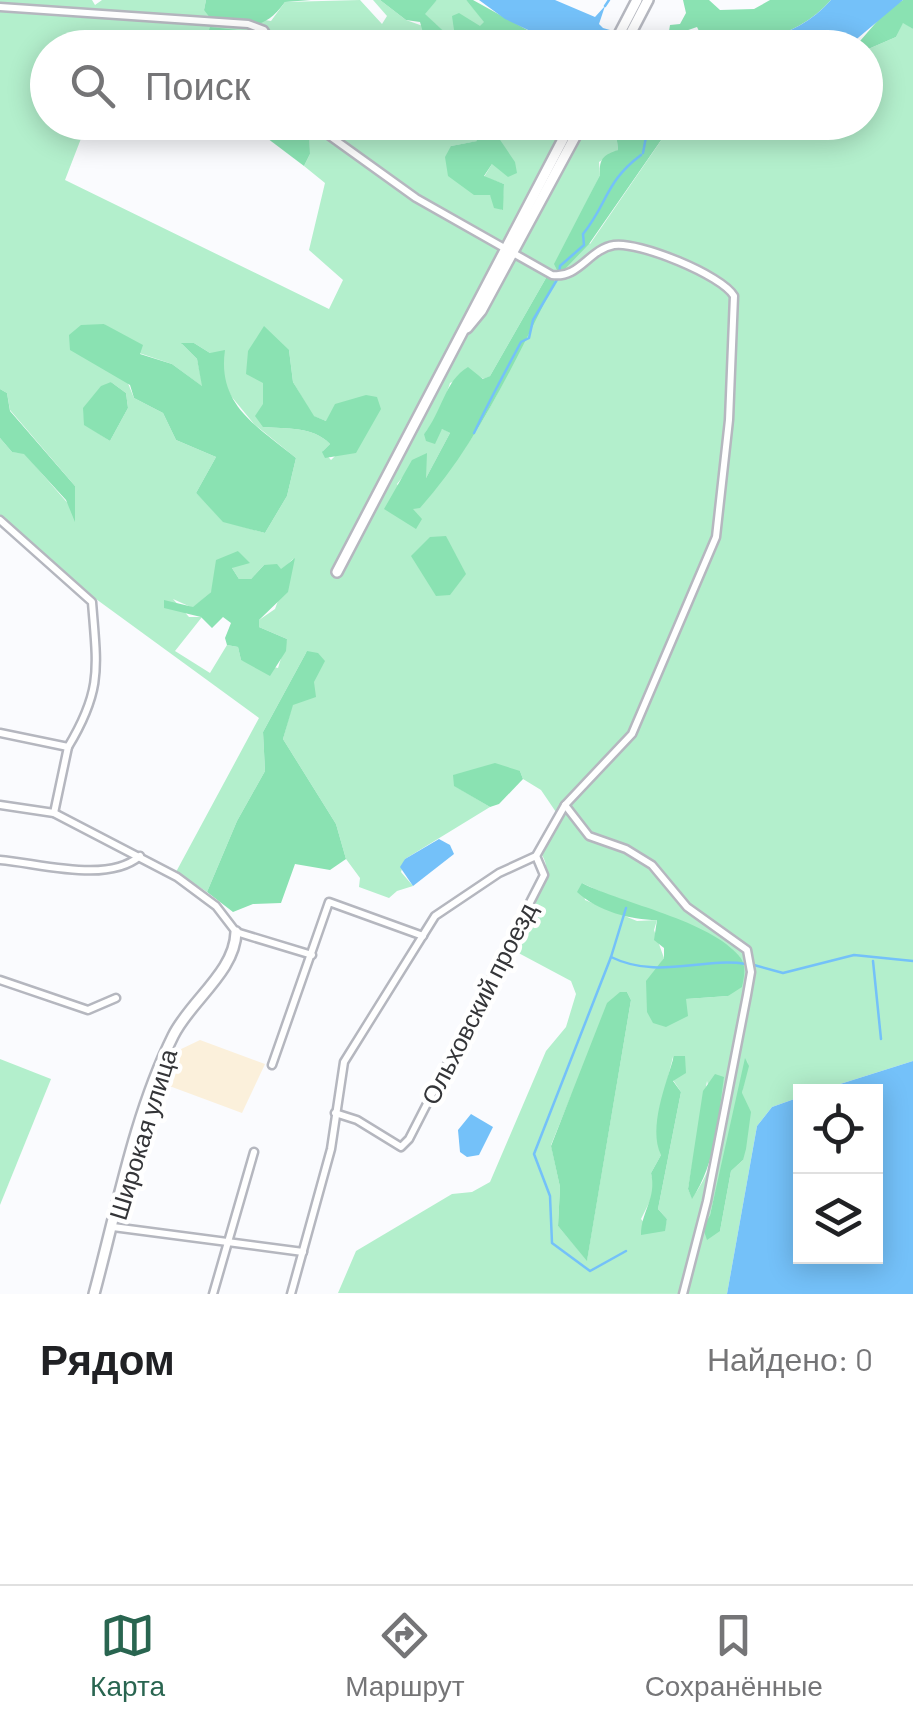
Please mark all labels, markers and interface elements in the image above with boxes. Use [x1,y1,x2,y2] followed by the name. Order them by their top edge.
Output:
[30,30,883,140] search box
[65,58,120,113] icon: search
[145,62,250,108] text: Поиск
[414,897,542,1109] street label: Ольховский проезд
[102,1045,182,1223] street label: Широкая улица
[793,1084,883,1264] map controls
[793,1084,883,1174] button: locate
[793,1174,883,1264] button: layers
[40,1333,175,1383] text: Рядом
[707,1339,873,1377] text: Найдено: 0
[90,1608,165,1703] tab: Карта
[345,1608,464,1703] tab: Маршрут
[645,1608,823,1703] tab: Сохранённые

